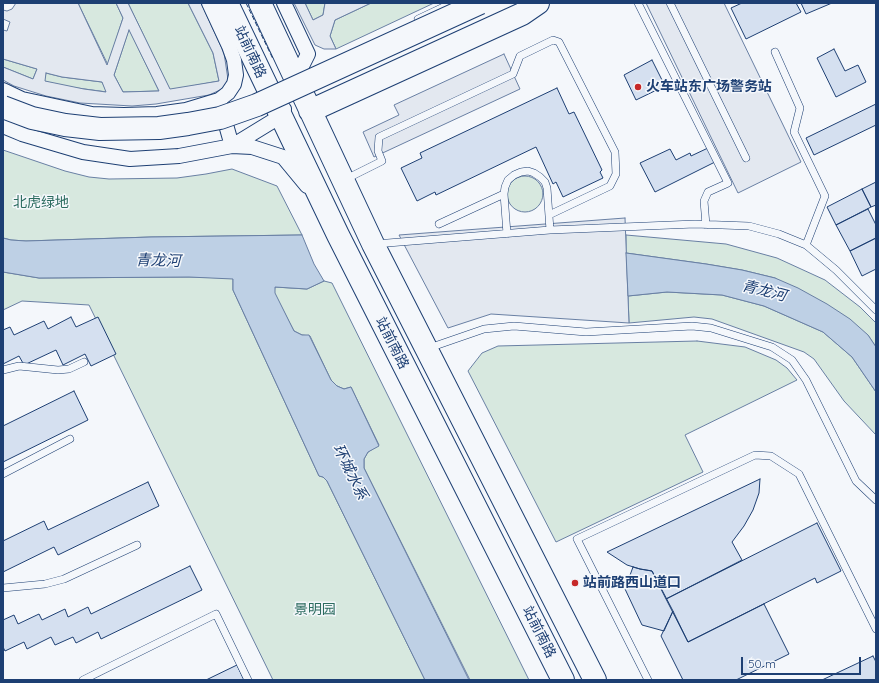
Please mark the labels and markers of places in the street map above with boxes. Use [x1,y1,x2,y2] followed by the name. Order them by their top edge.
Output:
[646,79,772,95] place label: 火车站东广场警务站
[633,82,643,92] marker: 火车站东广场警务站
[583,575,681,591] place label: 站前路西山道口
[570,578,580,588] marker: 站前路西山道口

